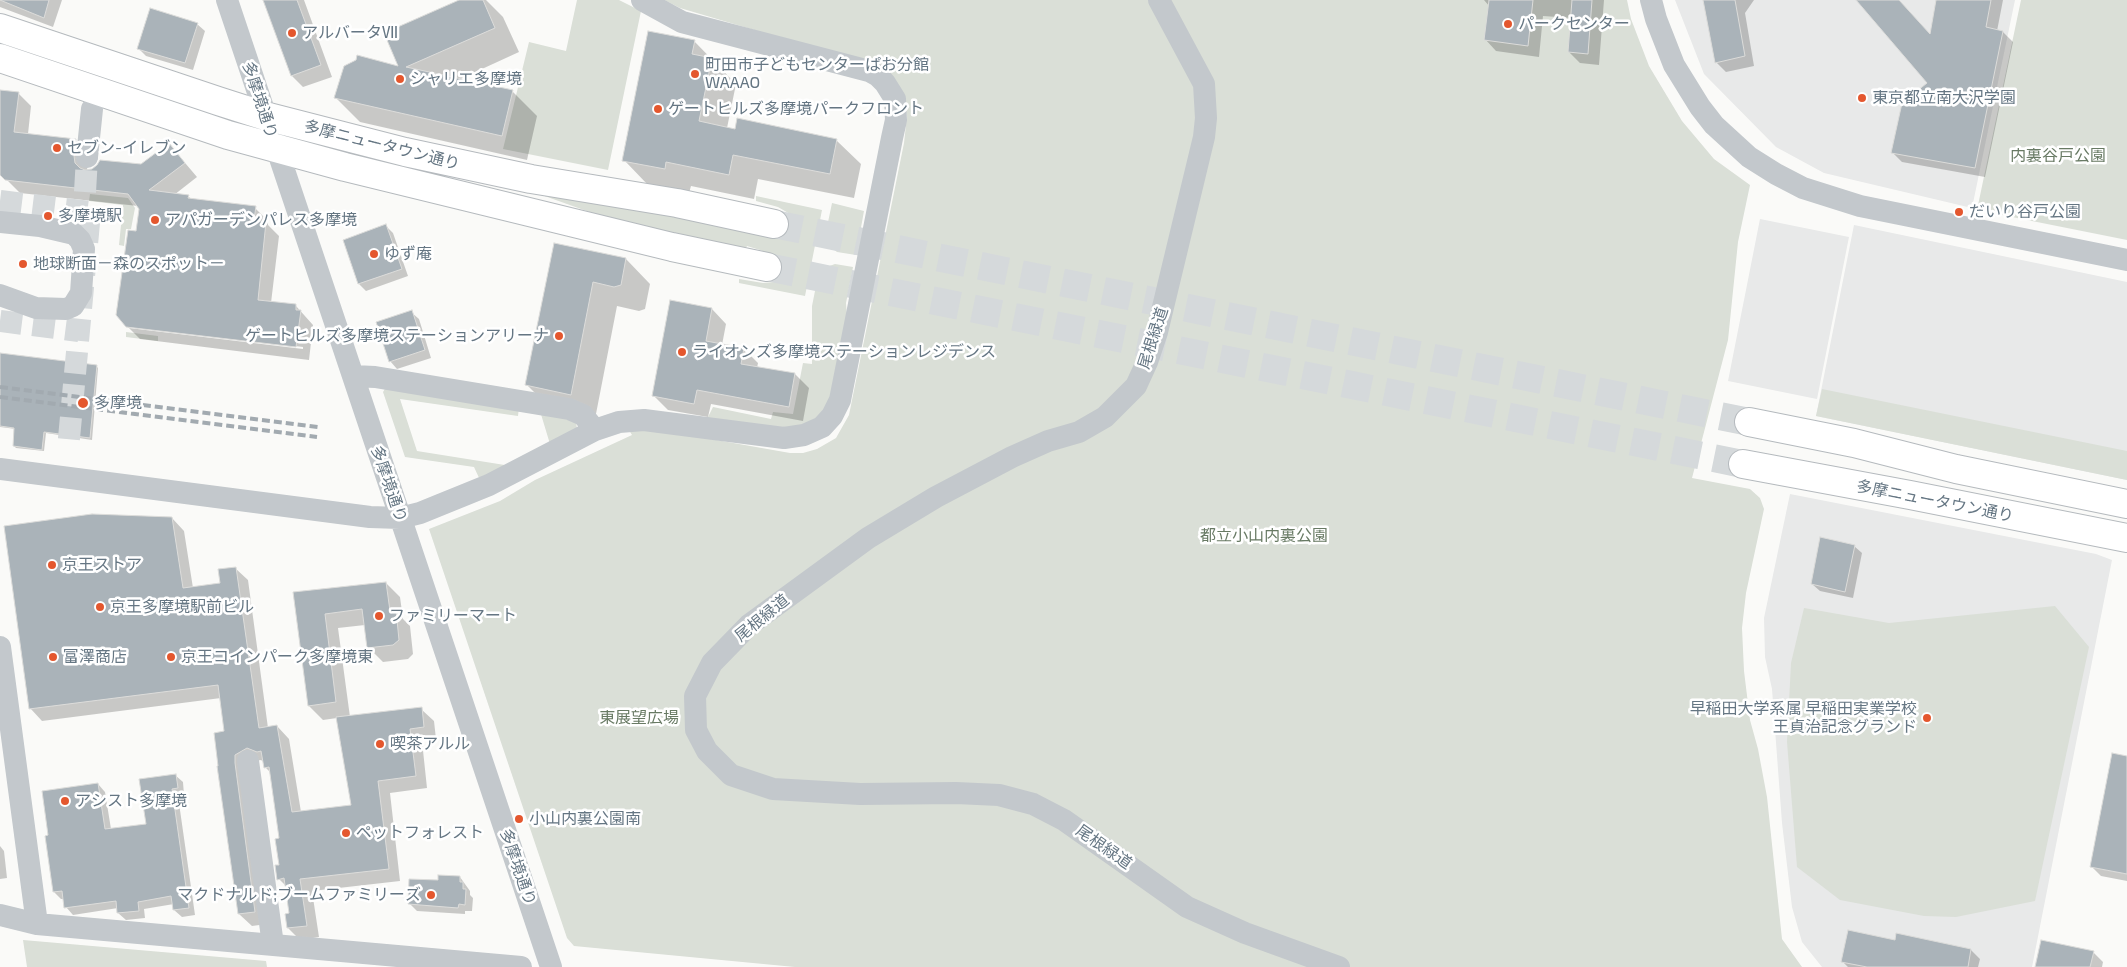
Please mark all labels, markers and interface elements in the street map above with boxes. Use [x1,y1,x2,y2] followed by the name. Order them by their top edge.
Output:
[1518,14,1630,34] place label: パークセンター
[1502,18,1514,30] marker: パークセンター
[302,23,398,43] place label: アルバータⅦ
[286,27,298,39] marker: アルバータⅦ
[705,55,929,93] place label: 町田市子どもセンターぱお分館 WAAAO
[239,59,281,141] street label: 多摩境通り
[689,68,701,80] marker: 町田市子どもセンターぱお分館 WAAAO
[410,69,522,89] place label: シャリエ多摩境
[394,73,406,85] marker: シャリエ多摩境
[1872,88,2016,108] place label: 東京都立南大沢学園
[1856,92,1868,104] marker: 東京都立南大沢学園
[668,99,924,119] place label: ゲートヒルズ多摩境パークフロント
[652,103,664,115] marker: ゲートヒルズ多摩境パークフロント
[302,116,462,174] street label: 多摩ニュータウン通り
[67,138,186,158] place label: セブン-イレブン
[51,142,63,154] marker: セブン-イレブン
[2010,146,2106,166] park label: 内裏谷戸公園
[1969,202,2081,222] place label: だいり谷戸公園
[58,206,122,226] place label: 多摩境駅
[1953,206,1965,218] marker: だいり谷戸公園
[42,210,54,222] marker: 多摩境駅
[165,210,357,230] place label: アパガーデンパレス多摩境
[149,214,161,226] marker: アパガーデンパレス多摩境
[384,244,432,264] place label: ゆず庵
[368,248,380,260] marker: ゆず庵
[33,254,225,274] place label: 地球断面－森のスポット－
[17,258,29,270] marker: 地球断面－森のスポット－
[1134,305,1172,371] street label: 尾根緑道
[245,326,549,346] place label: ゲートヒルズ多摩境ステーションアリーナ
[553,330,565,342] marker: ゲートヒルズ多摩境ステーションアリーナ
[692,342,996,362] place label: ライオンズ多摩境ステーションレジデンス
[676,346,688,358] marker: ライオンズ多摩境ステーションレジデンス
[94,393,142,413] place label: 多摩境
[76,396,90,410] marker: 多摩境
[367,443,411,525] street label: 多摩境通り
[1855,476,2015,526] street label: 多摩ニュータウン通り
[1200,526,1328,546] park label: 都立小山内裏公園
[62,555,142,575] place label: 京王ストア
[46,559,58,571] marker: 京王ストア
[731,590,793,646] street label: 尾根緑道
[110,597,254,617] place label: 京王多摩境駅前ビル
[94,601,106,613] marker: 京王多摩境駅前ビル
[389,606,517,626] place label: ファミリーマート
[373,610,385,622] marker: ファミリーマート
[63,647,127,667] place label: 富澤商店
[181,647,373,667] place label: 京王コインパーク多摩境東
[47,651,59,663] marker: 富澤商店
[165,651,177,663] marker: 京王コインパーク多摩境東
[1689,699,1917,737] place label: 早稲田大学系属 早稲田実業学校 王貞治記念グランド
[599,708,679,728] park label: 東展望広場
[1921,712,1933,724] marker: 早稲田大学系属 早稲田実業学校 王貞治記念グランド
[390,734,470,754] place label: 喫茶アルル
[374,738,386,750] marker: 喫茶アルル
[75,791,187,811] place label: アシスト多摩境
[59,795,71,807] marker: アシスト多摩境
[529,809,641,829] place label: 小山内裏公園南
[513,813,525,825] marker: 小山内裏公園南
[1072,821,1136,873] street label: 尾根緑道
[356,823,484,843] place label: ペットフォレスト
[496,826,540,908] street label: 多摩境通り
[340,827,352,839] marker: ペットフォレスト
[177,885,421,905] place label: マクドナルド;ブームファミリーズ
[425,889,437,901] marker: マクドナルド;ブームファミリーズ

